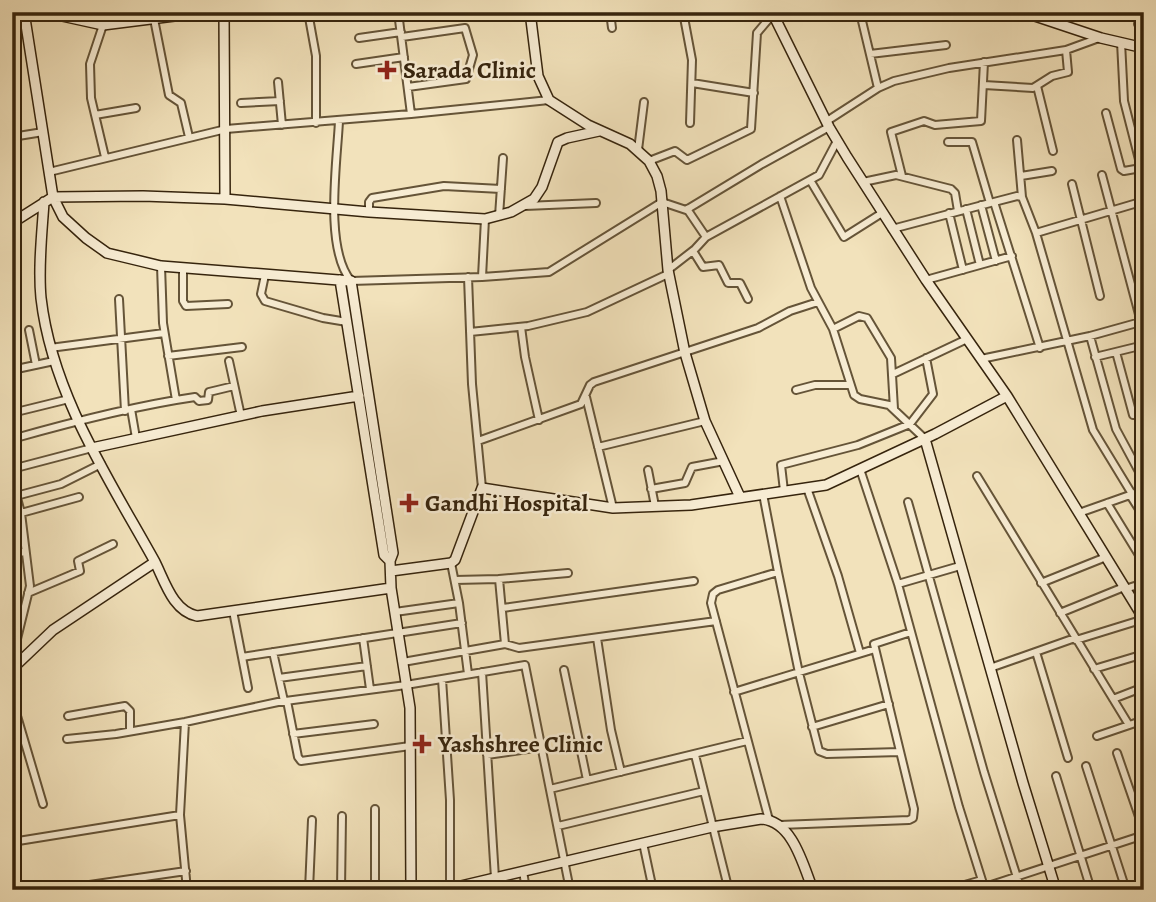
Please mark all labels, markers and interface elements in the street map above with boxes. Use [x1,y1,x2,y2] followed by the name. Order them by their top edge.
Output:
[403,54,536,86] place label: Sarada Clinic
[377,60,397,80] marker: Sarada Clinic
[425,487,589,519] place label: Gandhi Hospital
[399,493,419,513] marker: Gandhi Hospital
[437,728,603,760] place label: Yashshree Clinic
[412,734,432,754] marker: Yashshree Clinic

